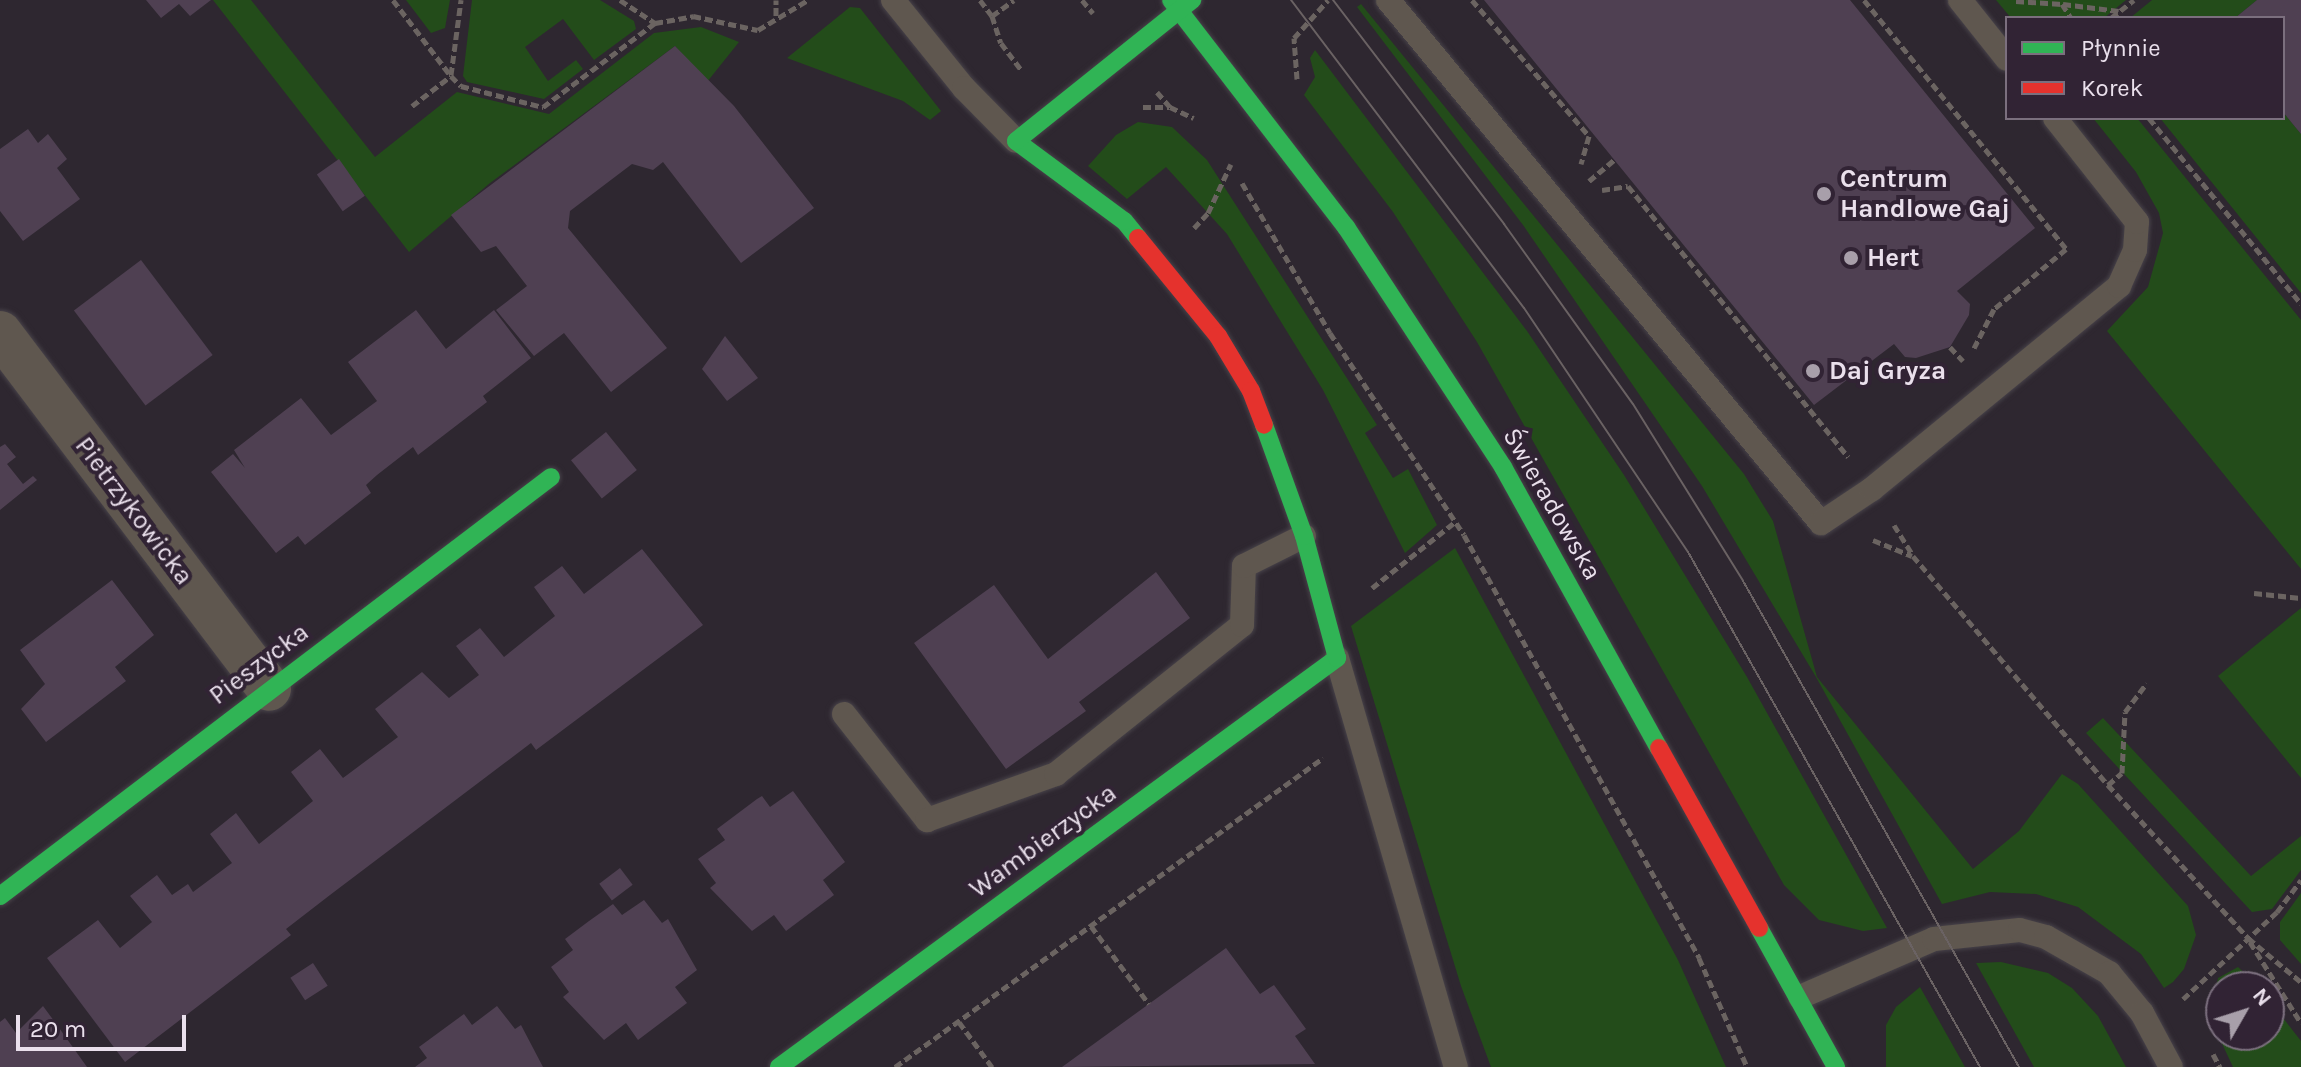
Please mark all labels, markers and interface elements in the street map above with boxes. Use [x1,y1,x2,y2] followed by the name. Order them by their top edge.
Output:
[2005,16,2285,120] legend
[2081,34,2161,62] text: Płynnie
[2081,74,2143,102] text: Korek
[1840,163,2010,224] place label: Centrum Handlowe Gaj
[1815,185,1833,203] marker: Centrum Handlowe Gaj
[1867,242,1920,274] place label: Hert
[1842,249,1860,267] marker: Hert
[1829,355,1946,387] place label: Daj Gryza
[1804,362,1822,380] marker: Daj Gryza
[1496,422,1608,586] street label: Świeradowska
[68,431,200,591] street label: Pietrzykowicka
[203,617,315,711] street label: Pieszycka
[964,777,1122,905] street label: Wambierzycka
[2205,971,2285,1051] north arrow
[2247,983,2277,1011] text: N
[20,999,190,1049] scale bar
[30,1015,86,1043] text: 20 m

